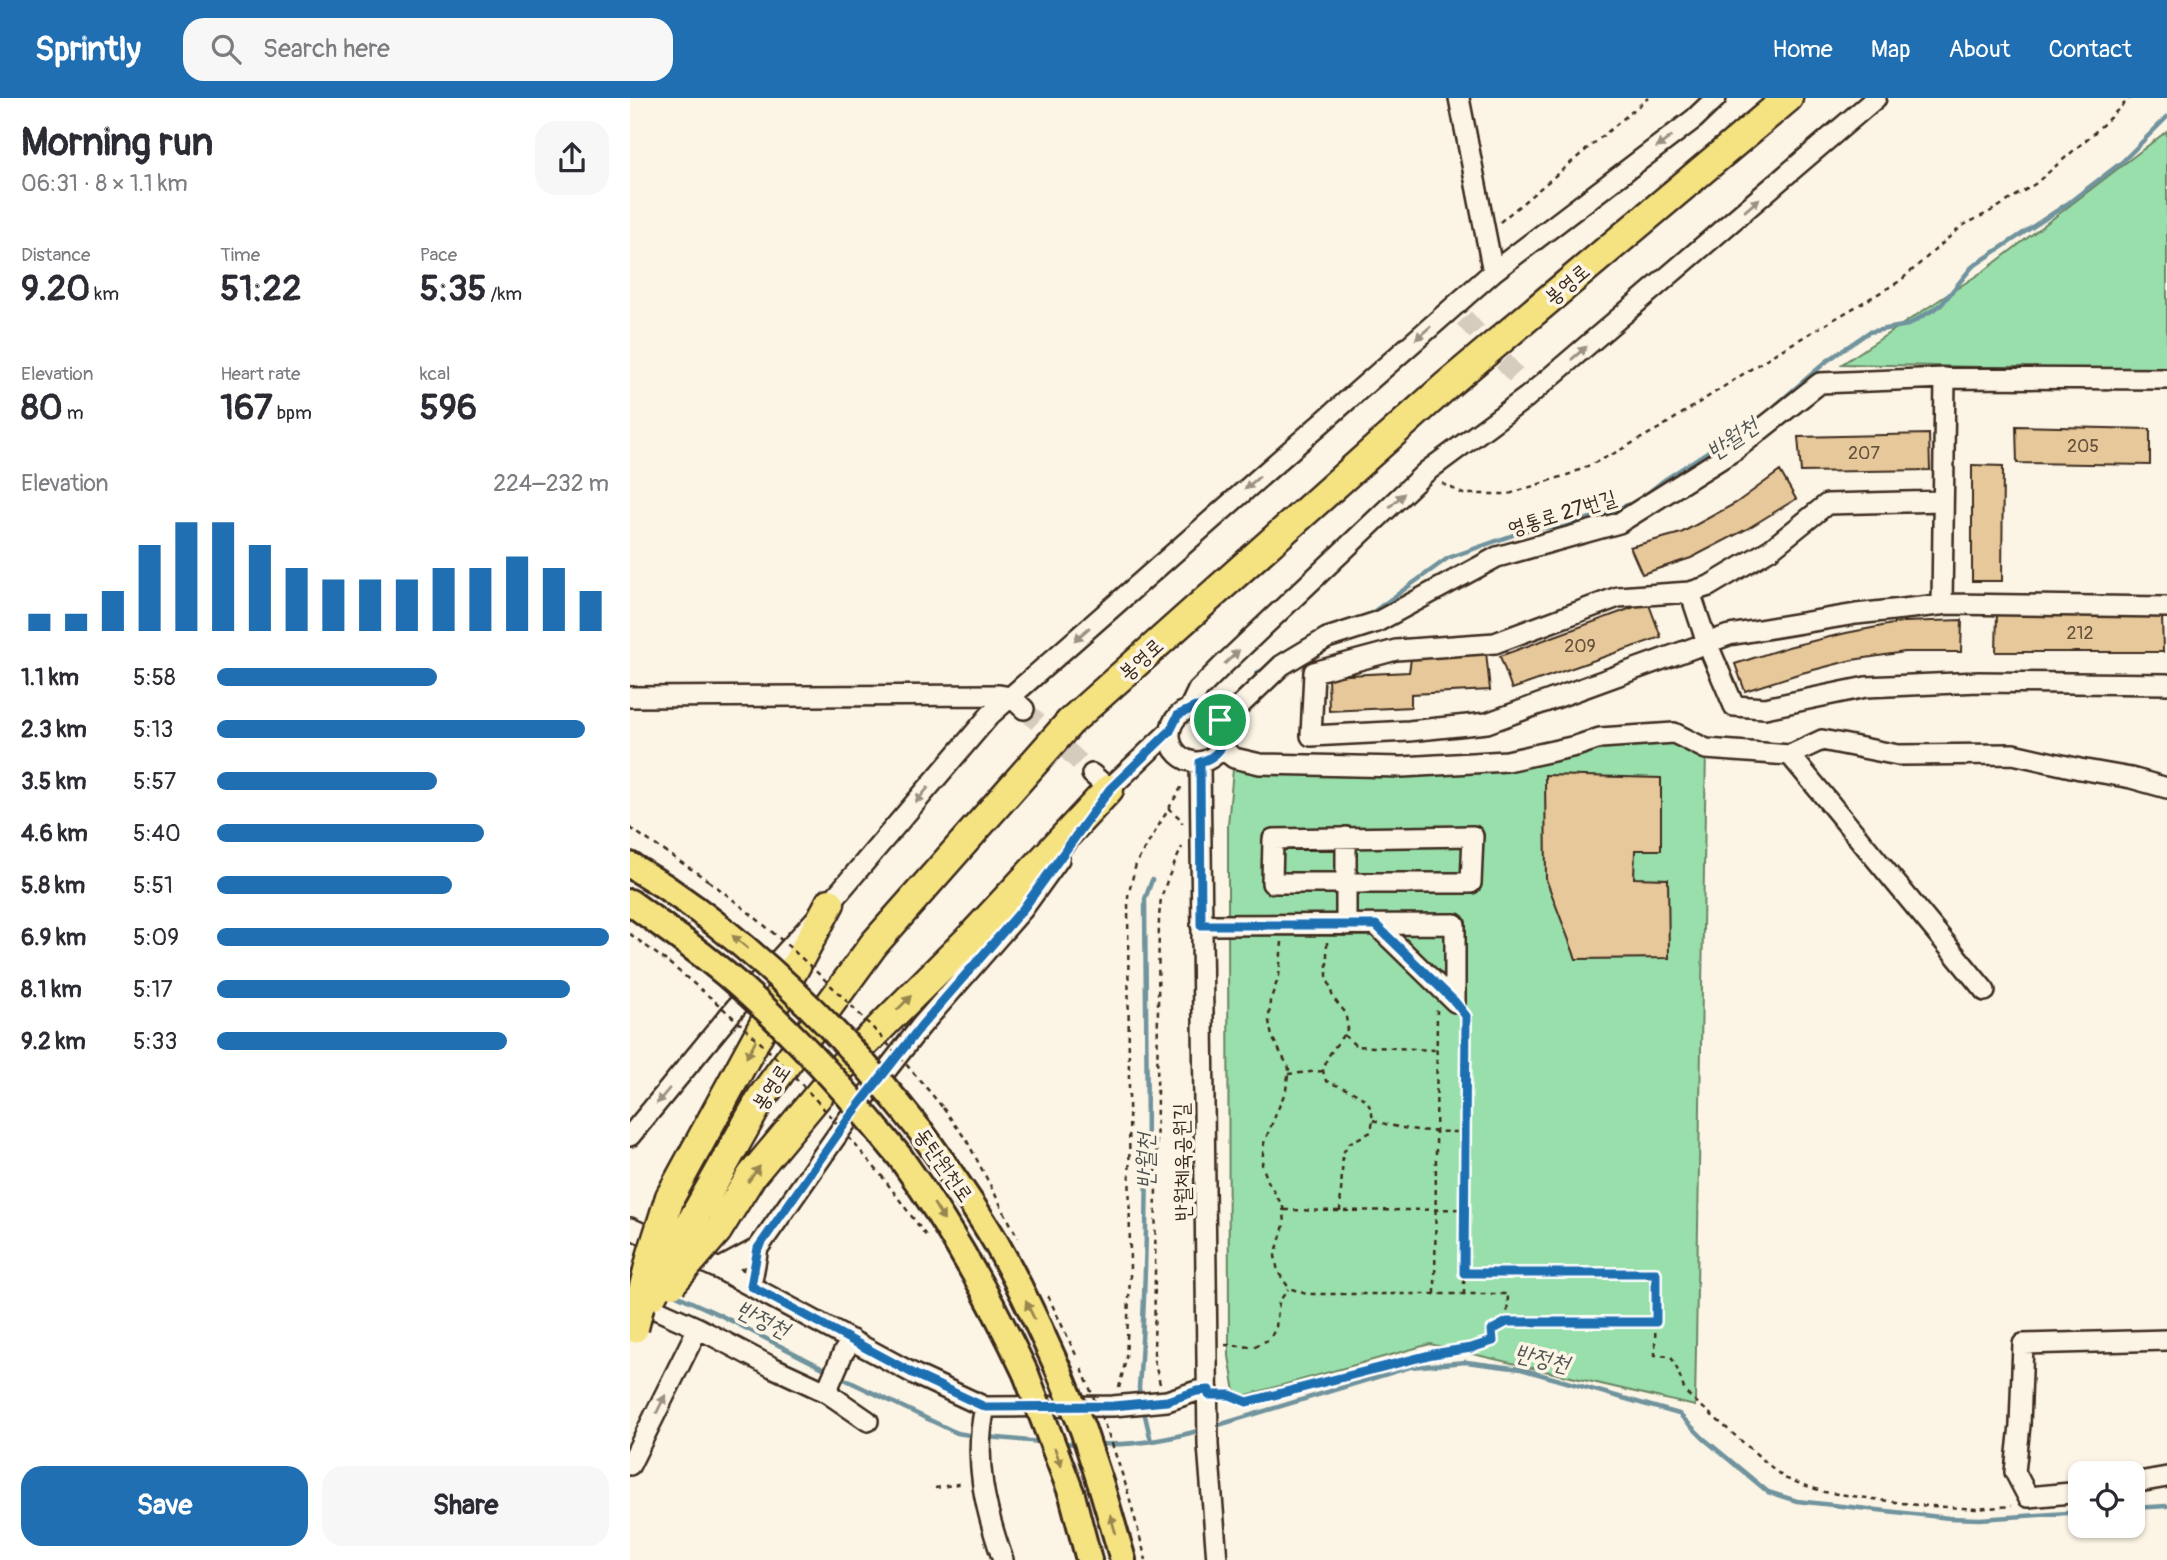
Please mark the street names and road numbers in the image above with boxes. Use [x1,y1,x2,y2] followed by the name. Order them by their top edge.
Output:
[1539,258,1595,311] street label: 봉영로
[1505,484,1620,543] street label: 영통로 27번길
[1113,632,1169,686] street label: 봉영로
[746,1059,797,1116] street label: 봉영로
[1168,1103,1197,1221] street label: 반월체육공원길
[908,1123,979,1208] street label: 동탄원천로

